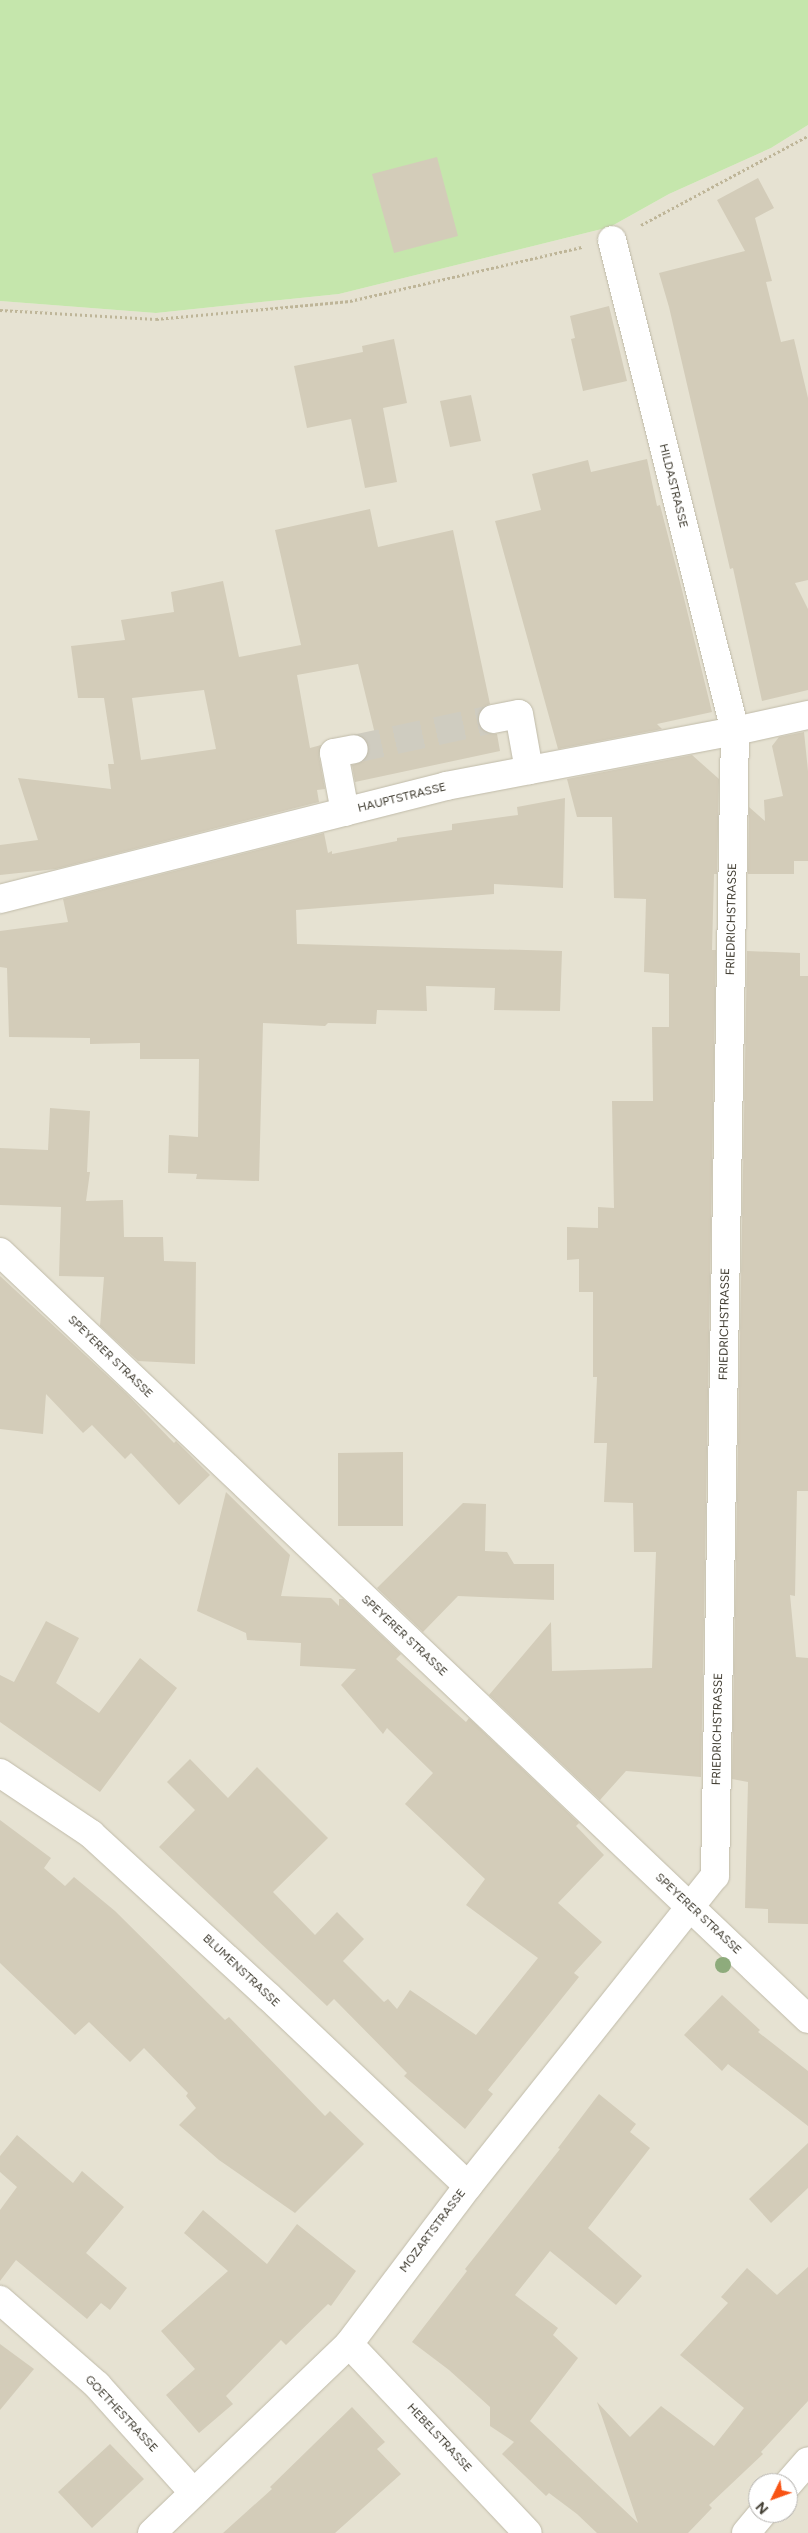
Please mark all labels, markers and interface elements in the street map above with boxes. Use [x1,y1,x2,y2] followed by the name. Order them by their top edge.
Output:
[656,442,690,530] street label: HILDASTRASSE
[356,780,448,816] street label: HAUPTSTRASSE
[724,863,740,975] street label: FRIEDRICHSTRASSE
[717,1268,733,1380] street label: FRIEDRICHSTRASSE
[65,1313,155,1401] street label: SPEYERER STRASSE
[358,1592,450,1680] street label: SPEYERER STRASSE
[710,1673,726,1785] street label: FRIEDRICHSTRASSE
[652,1870,744,1958] street label: SPEYERER STRASSE
[199,1932,283,2010] street label: BLUMENSTRASSE
[397,2186,469,2276] street label: MOZARTSTRASSE
[82,2373,160,2455] street label: GOETHESTRASSE
[404,2401,474,2475] street label: HEBELSTRASSE
[748,2473,798,2523] north arrow
[752,2498,772,2517] text: N

